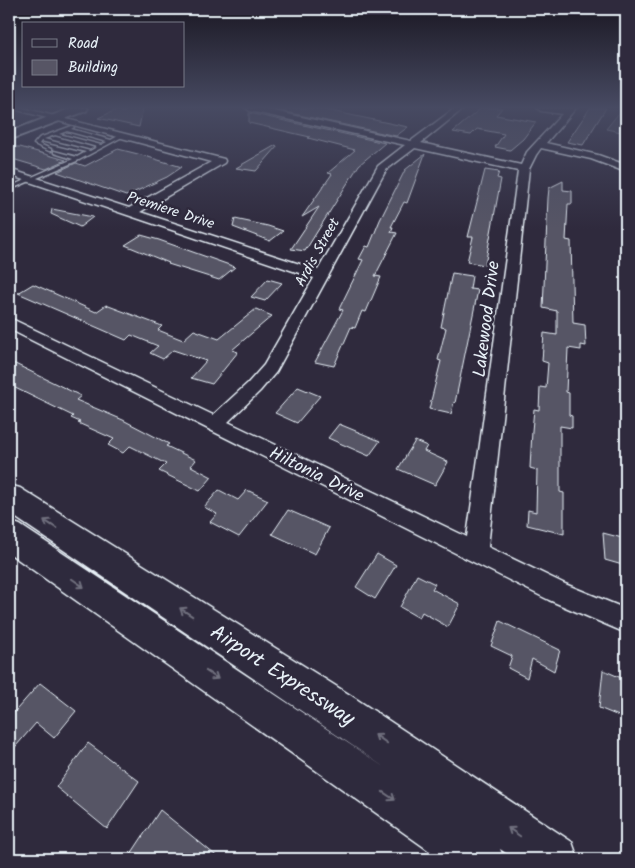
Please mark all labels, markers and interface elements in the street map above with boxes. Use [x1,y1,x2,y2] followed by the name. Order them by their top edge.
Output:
[22,22,185,88] legend
[68,32,99,56] text: Road
[68,56,118,80] text: Building
[124,185,218,237] street label: Premiere Drive
[289,213,347,291] street label: Ardis Street
[466,259,509,379] street label: Lakewood Drive
[264,440,369,511] street label: Hiltonia Drive
[43,518,57,528] one-way arrow
[70,578,84,588] one-way arrow
[180,607,194,617] one-way arrow
[203,617,361,736] street label: Airport Expressway
[204,670,218,680] one-way arrow
[374,734,388,744] one-way arrow
[382,791,396,801] one-way arrow
[508,827,522,837] one-way arrow

